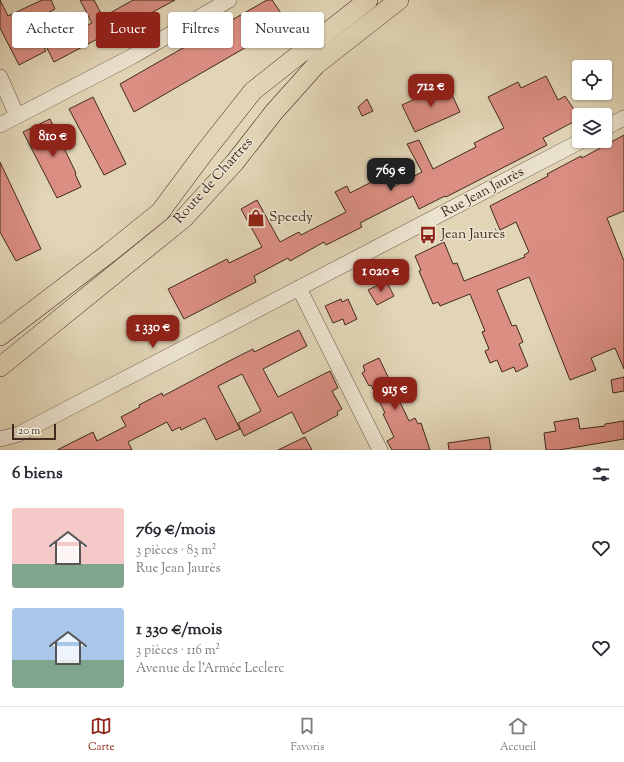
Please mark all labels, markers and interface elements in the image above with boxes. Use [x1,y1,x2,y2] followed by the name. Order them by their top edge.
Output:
[12,12,88,48] chip: Acheter
[96,12,160,48] chip: Louer
[168,12,233,48] chip: Filtres
[241,12,324,48] chip: Nouveau
[572,60,612,148] map controls
[572,60,612,100] button: locate
[403,74,459,108] pin: 712 €
[417,78,445,96] text: 712 €
[572,108,612,148] button: layers
[25,124,81,158] pin: 810 €
[39,128,67,146] text: 810 €
[170,133,258,229] street label: Route de Chartres
[363,158,419,192] pin: 769 €
[376,162,406,180] text: 769 €
[438,163,528,223] street label: Rue Jean Jaurès
[246,208,266,228] shop icon: Speedy
[269,208,313,228] place label: Speedy
[418,225,438,245] bus stop icon: Jean Jaurès
[440,225,505,245] place label: Jean Jaurès
[344,259,418,293] pin: 1 020 €
[362,263,400,281] text: 1 020 €
[116,315,190,349] pin: 1 330 €
[135,319,171,337] text: 1 330 €
[367,377,423,411] pin: 915 €
[382,381,408,399] text: 915 €
[12,422,56,441] scale bar
[18,423,40,439] text: 20 m
[12,462,63,486] text: 6 biens
[590,463,612,485] icon: filters
[136,518,216,542] text: 769 €/mois
[44,524,92,572] icon: home
[590,537,612,559] icon: heart
[136,542,216,560] text: 3 pièces · 83 m²
[136,560,221,578] text: Rue Jean Jaurès
[136,618,222,642] text: 1 330 €/mois
[44,624,92,672] icon: home
[590,637,612,659] icon: heart
[136,642,220,660] text: 3 pièces · 116 m²
[136,660,284,678] text: Avenue de l'Armée Leclerc
[88,715,115,755] tab: Carte
[290,715,324,755] tab: Favoris
[500,715,536,755] tab: Accueil

